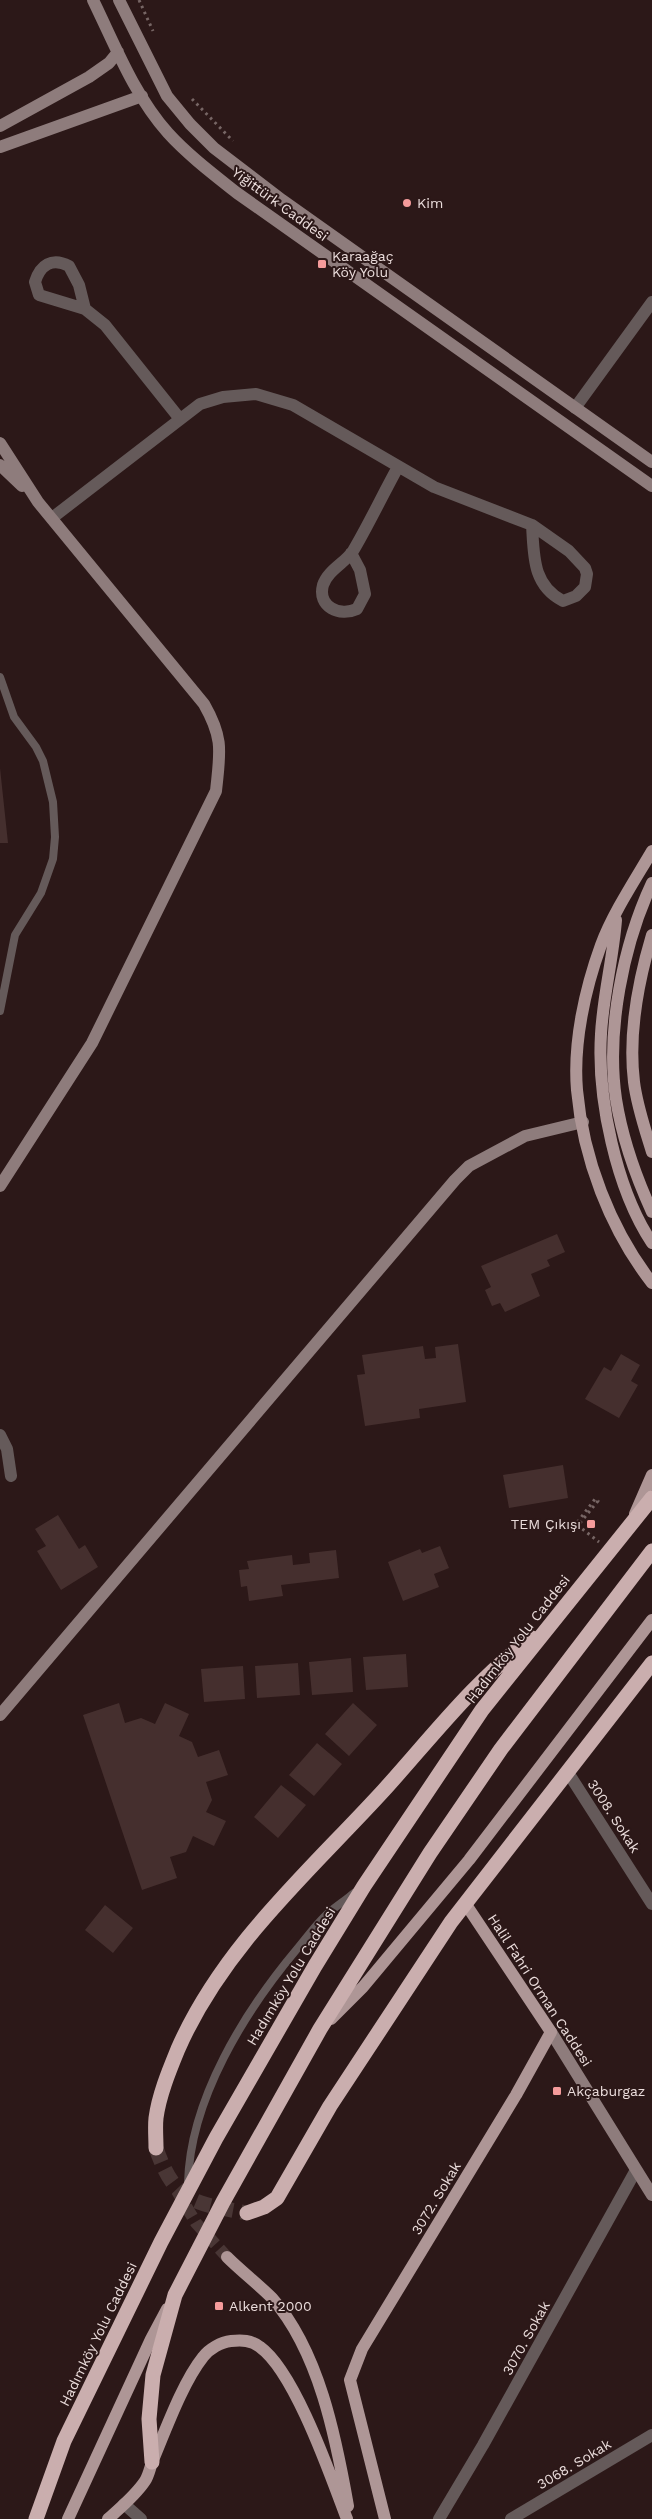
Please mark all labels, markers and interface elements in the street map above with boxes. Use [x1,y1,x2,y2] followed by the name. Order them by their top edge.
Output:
[229,164,331,244] street label: Yiğittürk Caddesi
[417,195,443,211] place label: Kim
[401,197,413,209] marker: Kim
[332,248,394,280] place label: Karaağaç Köy Yolu
[316,258,328,270] marker: Karaağaç Köy Yolu
[511,1516,581,1532] place label: TEM Çıkışı
[585,1518,597,1530] marker: TEM Çıkışı
[463,1572,573,1706] street label: Hadımköy Yolu Caddesi
[584,1777,644,1856] street label: 3008. Sokak
[243,1904,339,2048] street label: Hadımköy Yolu Caddesi
[485,1911,595,2069] street label: Halil Fahri Orman Caddesi
[567,2083,645,2099] place label: Akçaburgaz
[551,2085,563,2097] marker: Akçaburgaz
[408,2159,464,2237] street label: 3072. Sokak
[56,2259,140,2409] street label: Hadımköy Yolu Caddesi
[229,2298,312,2314] place label: Alkent 2000
[499,2298,553,2378] street label: 3070. Sokak
[213,2300,225,2312] marker: Alkent 2000
[534,2436,614,2492] street label: 3068. Sokak

